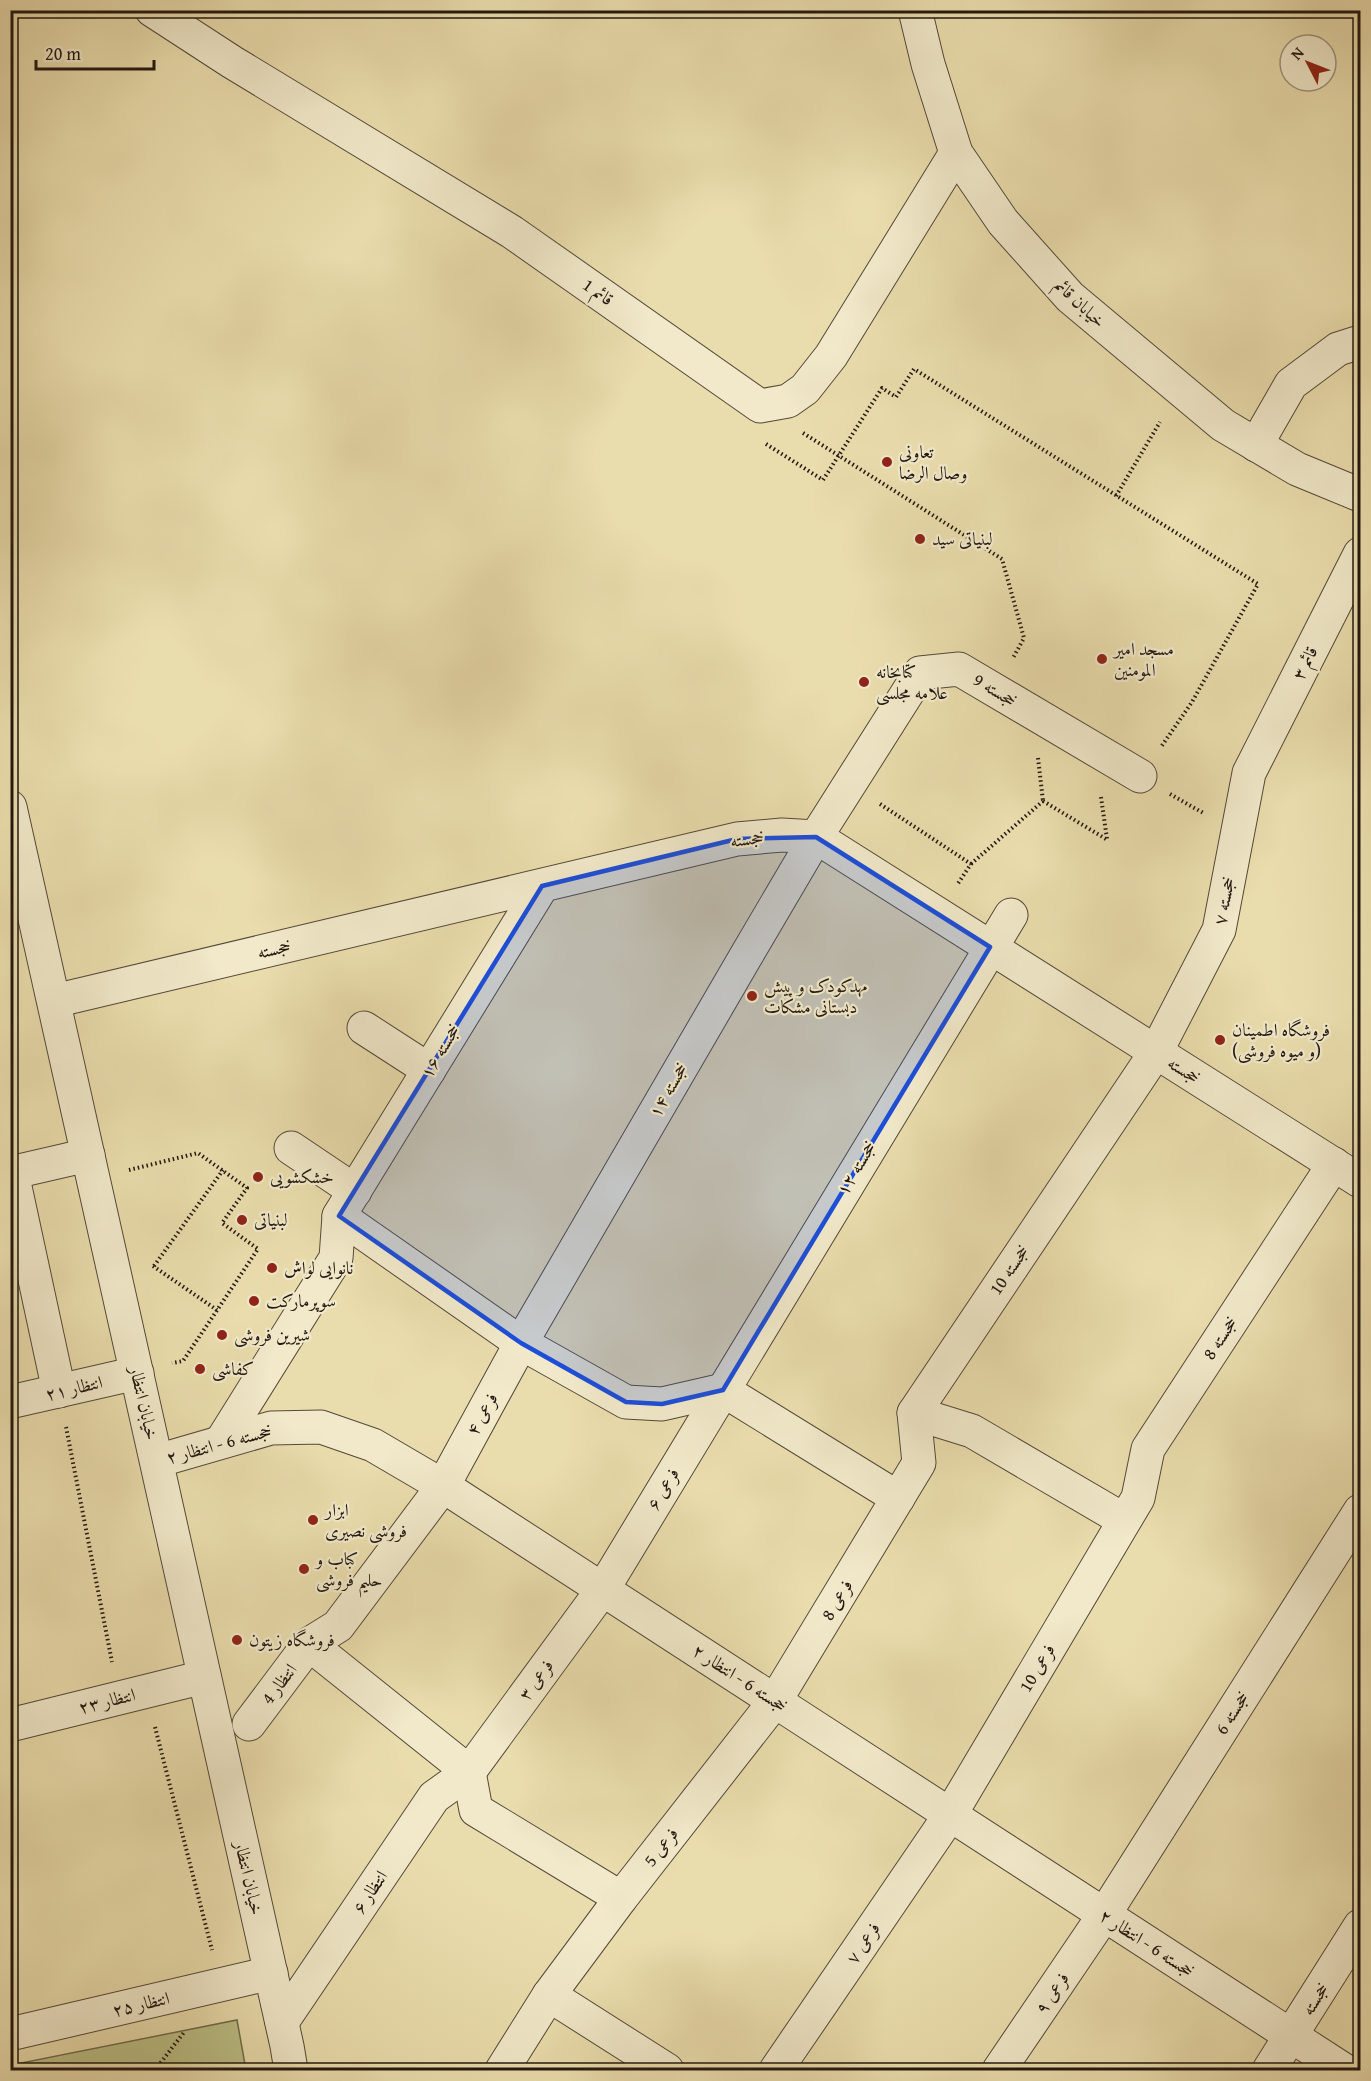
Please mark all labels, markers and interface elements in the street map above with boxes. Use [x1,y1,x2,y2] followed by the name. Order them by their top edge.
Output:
[36,33,154,71] scale bar
[1278,33,1338,93] north arrow
[45,40,81,67] text: 20 m
[1284,41,1310,65] text: N
[575,271,619,315] street label: قائم 1
[1046,272,1112,336] street label: خیابان قائم
[899,438,967,486] place label: تعاونی وصال الرضا
[880,455,894,469] marker: تعاونی وصال الرضا
[932,525,993,552] place label: لبنیاتی سید
[913,532,927,546] marker: لبنیاتی سید
[1112,635,1174,683] place label: مسجد امیر المومنین
[1285,641,1327,686] street label: قائم ۳
[1095,652,1109,666] marker: مسجد امیر المومنین
[876,658,948,706] place label: کتابخانه علامه مجلسی
[968,666,1022,713] street label: خجسته 9
[857,675,871,689] marker: کتابخانه علامه مجلسی
[728,823,766,854] street label: خجسته
[1206,874,1241,927] street label: خجسته ۷
[254,932,294,966] street label: خجسته
[764,972,867,1020] place label: مهدکودک و پیش دبستانی مشکات
[745,989,759,1003] marker: مهدکودک و پیش دبستانی مشکات
[1232,1016,1330,1064] place label: فروشگاه اطمینان (و میوه فروشی)
[413,1018,466,1083] street label: خجسته ۱۶
[1213,1033,1227,1047] marker: فروشگاه اطمینان (و میوه فروشی)
[1163,1049,1206,1090] street label: خجسته
[641,1057,694,1122] street label: خجسته ۱۴
[829,1135,882,1200] street label: خجسته ۱۲
[270,1163,334,1190] place label: خشکشویی
[251,1170,265,1184] marker: خشکشویی
[254,1206,288,1233] place label: لبنیاتی
[235,1213,249,1227] marker: لبنیاتی
[982,1239,1035,1300] street label: خجسته 10
[284,1254,353,1281] place label: نانوایی لواش
[265,1261,279,1275] marker: نانوایی لواش
[266,1287,336,1314] place label: سوپرمارکت
[247,1294,261,1308] marker: سوپرمارکت
[1196,1311,1244,1365] street label: خجسته 8
[234,1321,310,1348] place label: شیرین فروشی
[215,1328,229,1342] marker: شیرین فروشی
[212,1355,254,1382] place label: کفاشی
[122,1361,166,1443] street label: خیابان انتظار
[193,1362,207,1376] marker: کفاشی
[43,1368,105,1407] street label: انتظار ۲۱
[459,1387,504,1440] street label: فرعی ۴
[163,1416,275,1471] street label: خجسته 6 - انتظار ۲
[639,1462,686,1515] street label: فرعی ۶
[323,1496,407,1544] place label: ابزار فروشی نصیری
[306,1513,320,1527] marker: ابزار فروشی نصیری
[314,1545,383,1598] place label: کباب و حلیم فروشی
[297,1562,311,1576] marker: کباب و حلیم فروشی
[814,1574,859,1625] street label: فرعی 8
[249,1626,335,1653] place label: فروشگاه زیتون
[230,1633,244,1647] marker: فروشگاه زیتون
[687,1637,793,1718] street label: خجسته 6 - انتظار ۲
[1012,1638,1062,1697] street label: فرعی 10
[511,1653,560,1706] street label: فرعی ۳
[254,1657,303,1710] street label: انتظار 4
[75,1680,138,1721] street label: انتظار ۲۳
[1208,1686,1255,1740] street label: خجسته 6
[637,1821,685,1872] street label: فرعی 5
[227,1836,271,1918] street label: خیابان انتظار
[345,1864,394,1919] street label: انتظار ۶
[1094,1902,1200,1983] street label: خجسته 6 - انتظار ۲
[839,1916,886,1969] street label: فرعی ۷
[1028,1966,1075,2019] street label: فرعی ۹
[1294,1977,1335,2020] street label: خجسته
[110,1984,172,2023] street label: انتظار ۲۵

